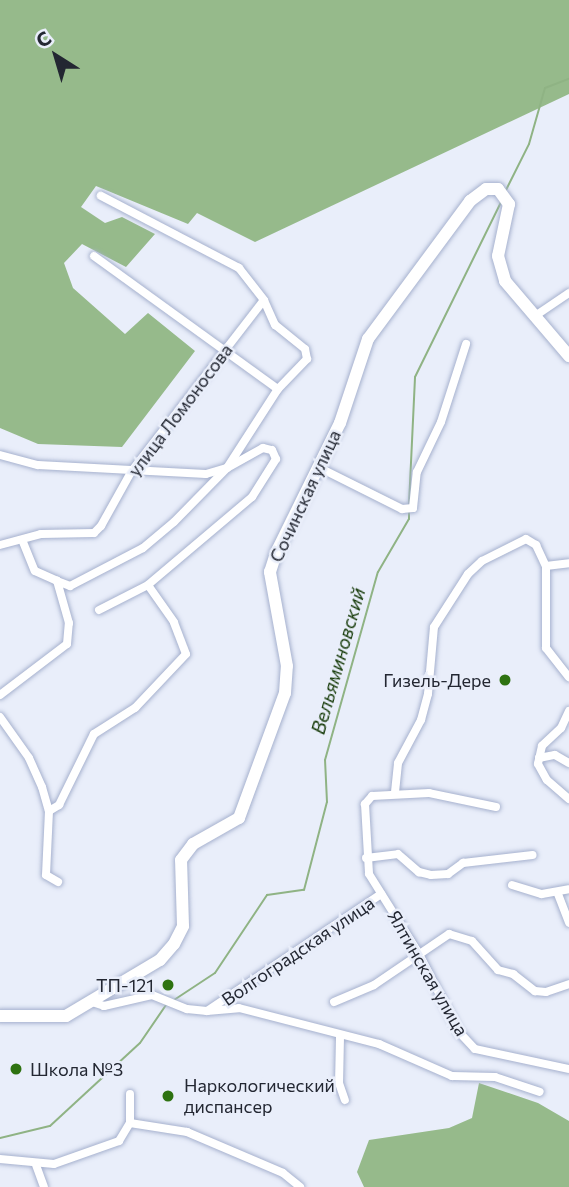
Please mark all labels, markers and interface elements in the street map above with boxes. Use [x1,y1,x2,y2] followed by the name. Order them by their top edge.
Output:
[21,21,91,91] north arrow
[31,26,55,52] text: С
[123,340,237,480] street label: улица Ломоносова
[265,427,345,565] street label: Сочинская улица
[306,585,370,737] water label: Вельяминовский
[383,669,491,691] place label: Гизель-Дере
[497,672,513,688] marker: Гизель-Дере
[218,892,378,1010] street label: Волгоградская улица
[383,906,473,1040] street label: Ялтинская улица
[96,974,154,996] place label: ТП-121
[160,977,176,993] marker: ТП-121
[30,1058,123,1080] place label: Школа №3
[8,1061,24,1077] marker: Школа №3
[184,1075,335,1118] place label: Наркологический диспансер
[158,1086,178,1106] marker: Наркологический диспансер

